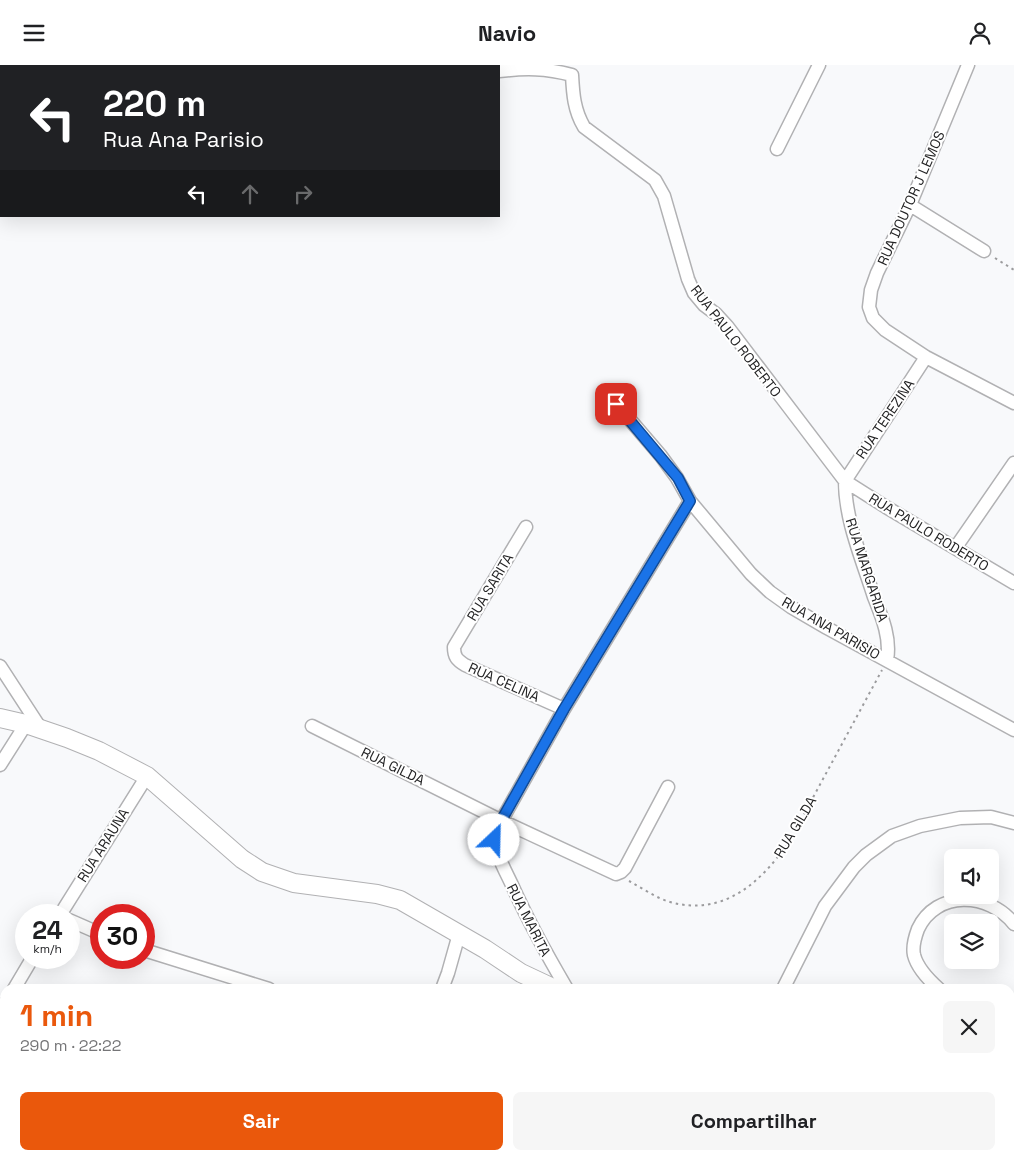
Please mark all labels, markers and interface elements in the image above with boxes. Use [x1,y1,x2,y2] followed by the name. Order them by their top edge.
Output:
[20,19,48,47] icon: menu
[478,19,536,47] text: Navio
[966,19,994,47] icon: person
[103,82,206,126] text: 220 m
[20,85,85,150] icon: left
[103,125,264,153] text: Rua Ana Parisio
[873,128,949,268] street label: RUA DOUTOR J LEMOS
[183,180,211,208] icon: left
[236,180,264,208] icon: ahead
[289,180,317,208] icon: right
[687,281,785,401] street label: RUA PAULO ROBERTO
[852,376,918,462] street label: RUA TEREZINA
[595,383,637,425] pin
[602,390,630,418] icon: arrive
[866,489,992,575] street label: RUA PAULO RODERTO
[842,516,892,624] street label: RUA MARGARIDA
[463,550,517,624] street label: RUA SARITA
[779,593,883,663] street label: RUA ANA PARISIO
[466,658,543,706] street label: RUA CELINA
[358,743,428,789] street label: RUA GILDA
[770,793,820,861] street label: RUA GILDA
[73,805,133,885] street label: RUA ARAUNA
[467,813,519,865] position arrow
[944,849,999,969] map controls
[944,849,999,904] button: sound
[503,881,555,960] street label: RUA MARITA
[90,904,155,969] speed limit sign: 30
[32,914,63,946] text: 24
[944,914,999,969] button: layers
[33,941,62,957] text: km/h
[20,996,93,1035] text: 1 min
[943,1001,995,1053] button: close
[20,1035,121,1056] text: 290 m · 22:22
[20,1092,503,1150] button: Sair
[513,1092,995,1150] button: Compartilhar

